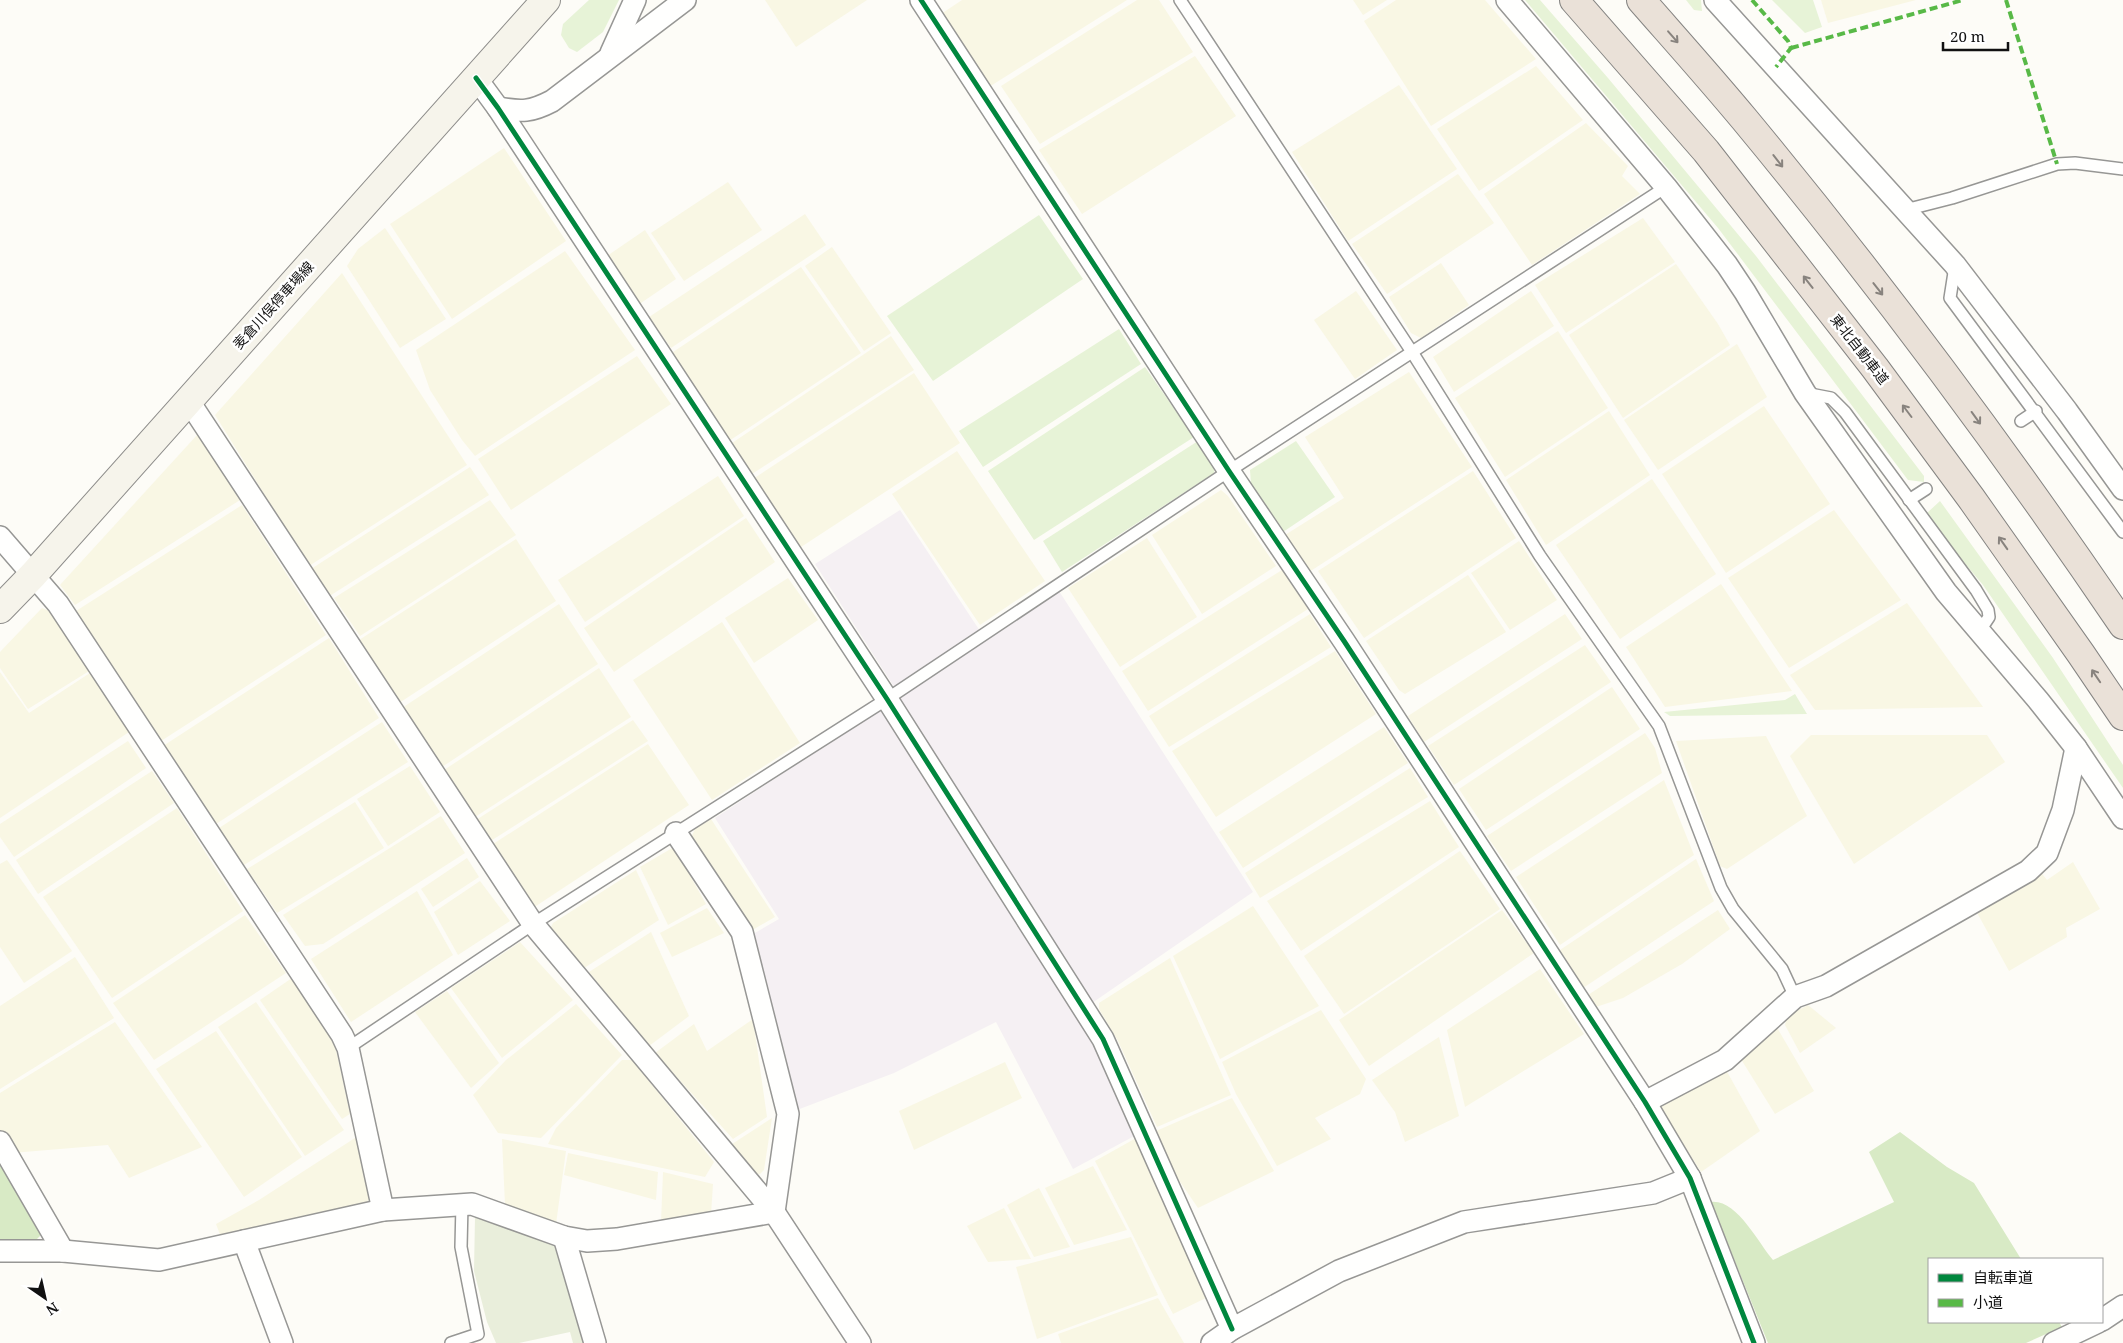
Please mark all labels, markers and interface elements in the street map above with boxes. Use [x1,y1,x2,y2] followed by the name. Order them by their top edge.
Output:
[1943,20,2008,52] scale bar
[1950,26,1985,46] text: 20 m
[1667,30,1678,43] one-way arrow
[1772,154,1783,167] one-way arrow
[228,257,318,353] street label: 麦倉川俣停車場線
[1803,276,1814,289] one-way arrow
[1873,282,1884,295] one-way arrow
[1827,310,1893,388] street label: 東北自動車道
[1902,404,1912,418] one-way arrow
[1971,411,1982,424] one-way arrow
[1998,536,2008,550] one-way arrow
[2091,669,2101,683] one-way arrow
[1928,1258,2103,1323] legend
[1973,1267,2033,1287] text: 自転車道
[20,1273,70,1323] north arrow
[1973,1292,2003,1312] text: 小道
[43,1298,62,1320] text: N

